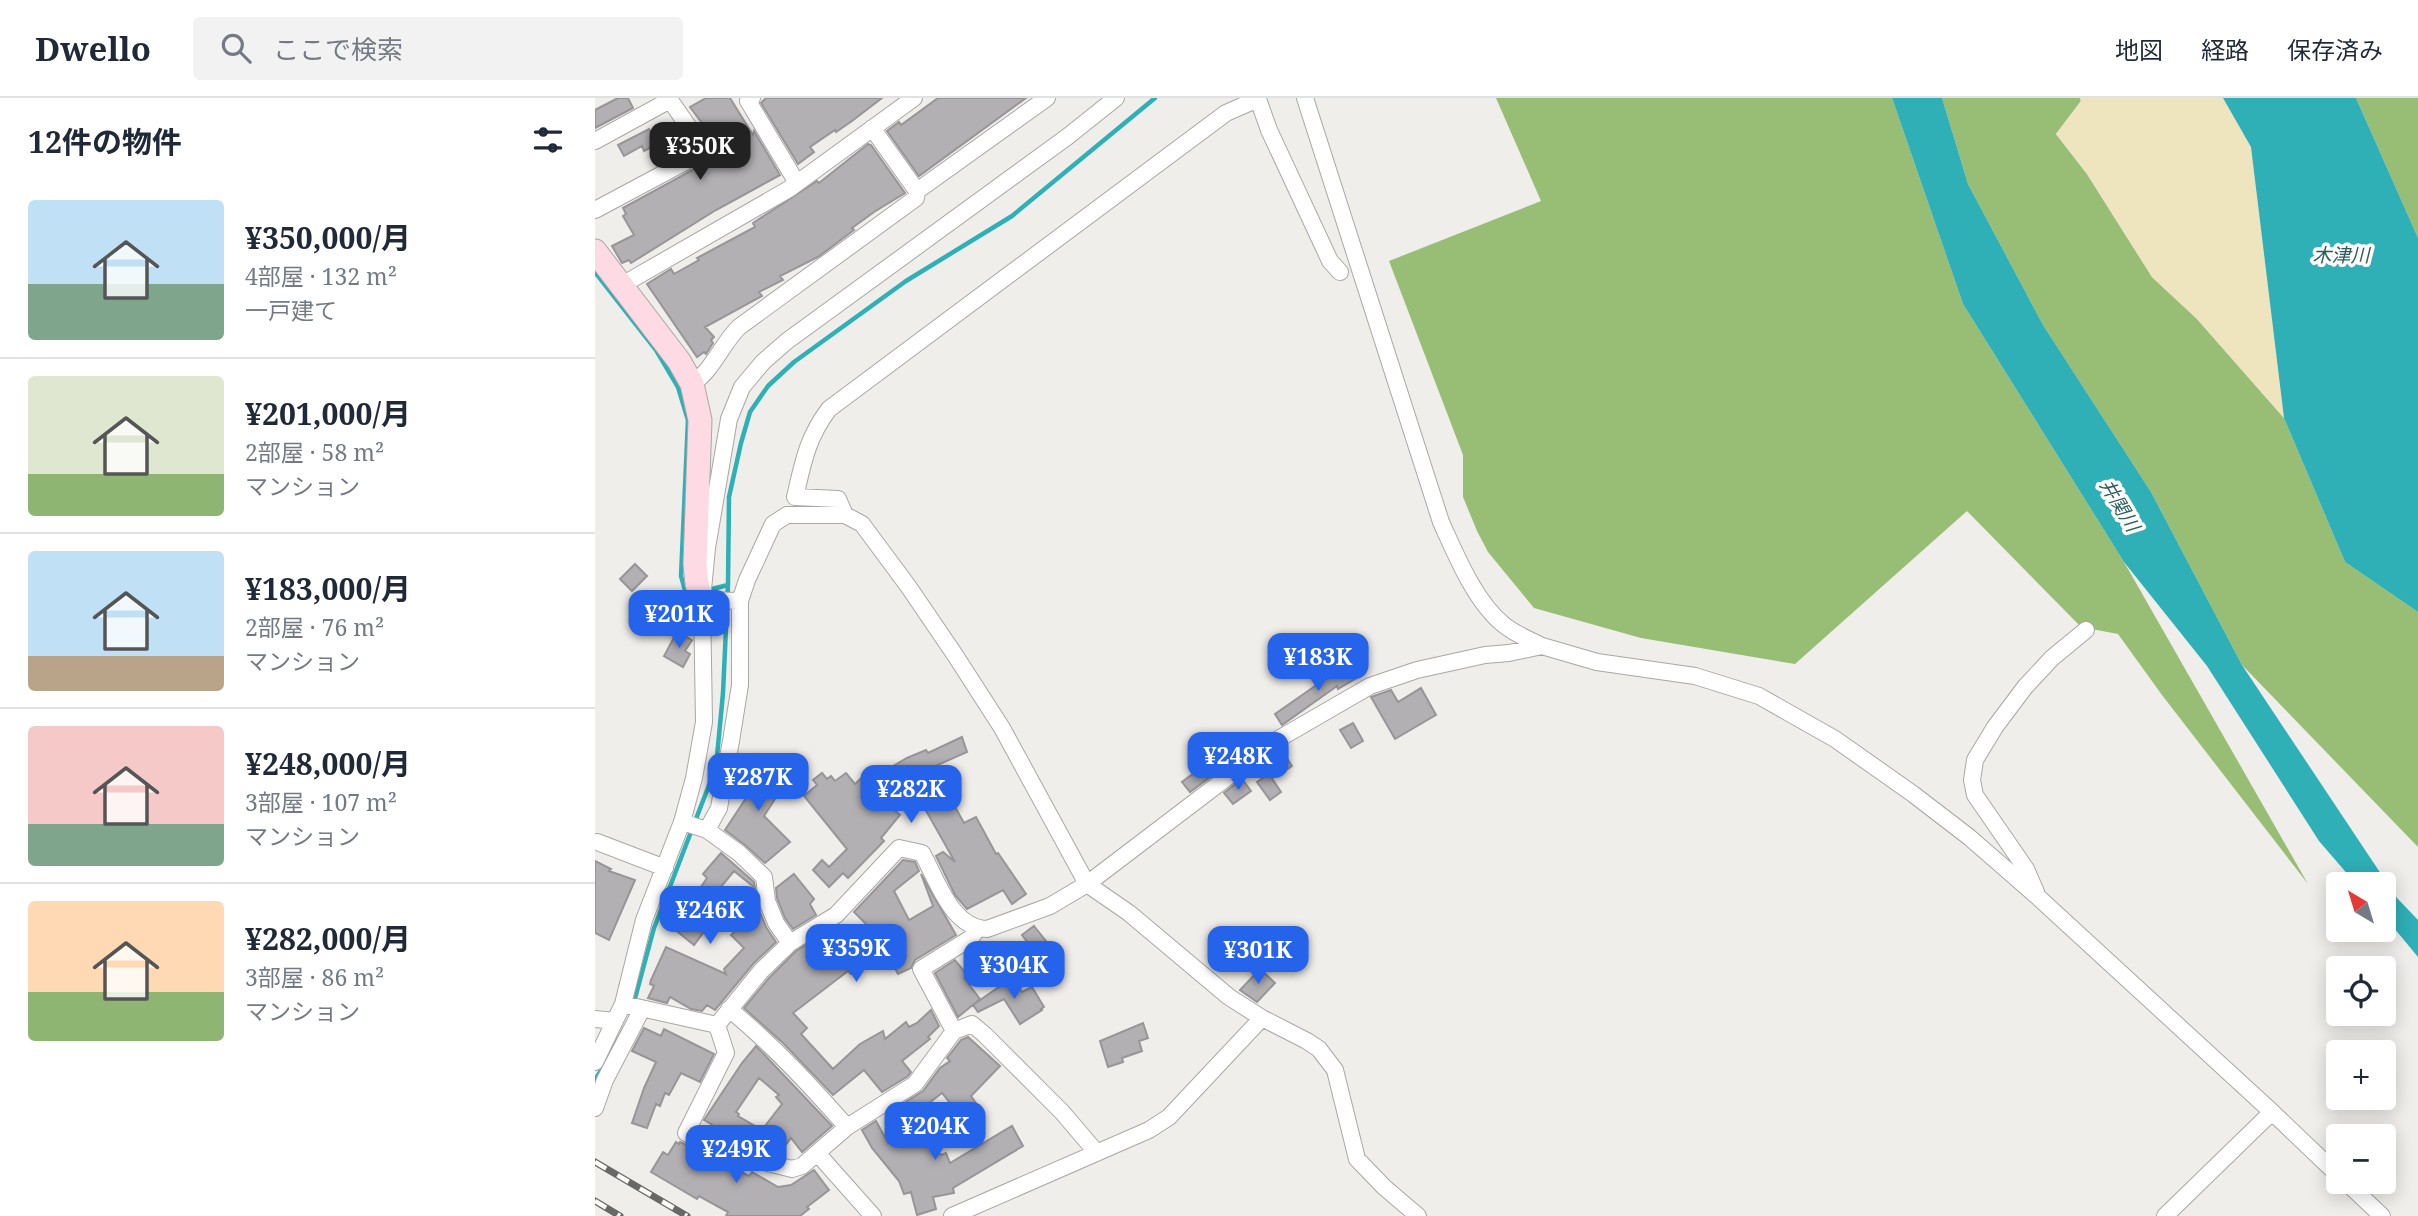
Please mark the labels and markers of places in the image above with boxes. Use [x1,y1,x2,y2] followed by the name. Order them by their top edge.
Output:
[651,122,749,182] pin: ¥350K
[630,590,728,650] pin: ¥201K
[1269,634,1367,693] pin: ¥183K
[1189,732,1287,792] pin: ¥248K
[709,754,807,813] pin: ¥287K
[862,766,960,825] pin: ¥282K
[661,886,759,946] pin: ¥246K
[807,924,905,984] pin: ¥359K
[1209,926,1307,986] pin: ¥301K
[965,942,1063,1001] pin: ¥304K
[886,1102,984,1162] pin: ¥204K
[687,1126,785,1185] pin: ¥249K

